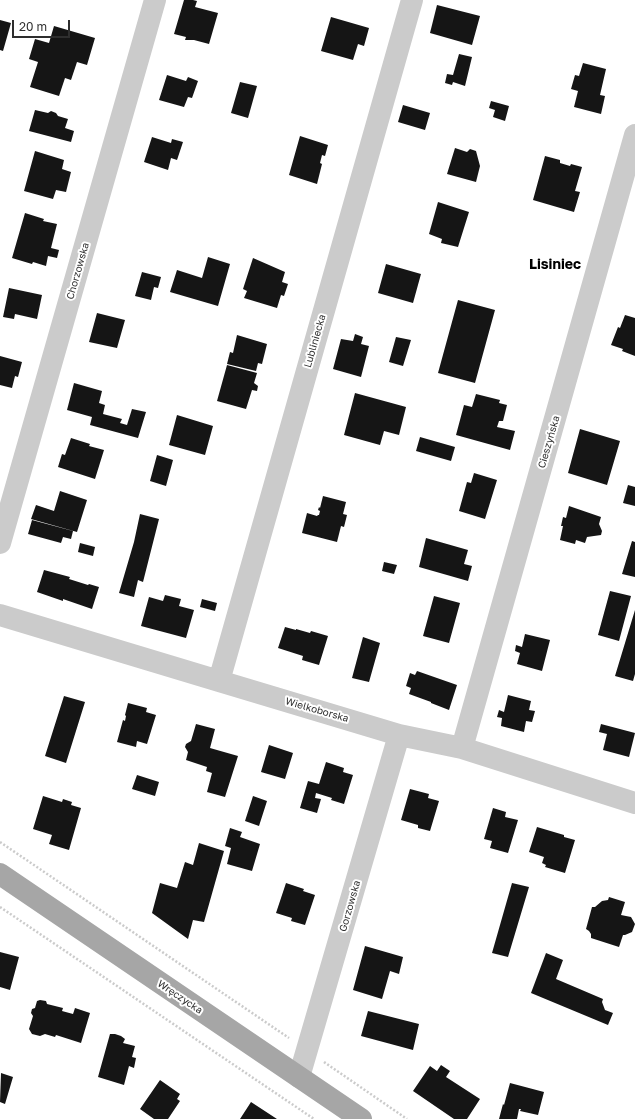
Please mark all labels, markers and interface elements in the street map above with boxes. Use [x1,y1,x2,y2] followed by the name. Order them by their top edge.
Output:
[14,12,72,38] scale bar
[19,19,47,34] text: 20 m
[64,241,92,301] street label: Chorzowska
[529,257,581,273] district label: Lisiniec
[302,313,328,369] street label: Lubliniecka
[536,414,562,470] street label: Cieszyńska
[284,695,350,725] street label: Wielkoborska
[337,879,363,933] street label: Gorzowska
[155,978,205,1016] street label: Wręczycka

